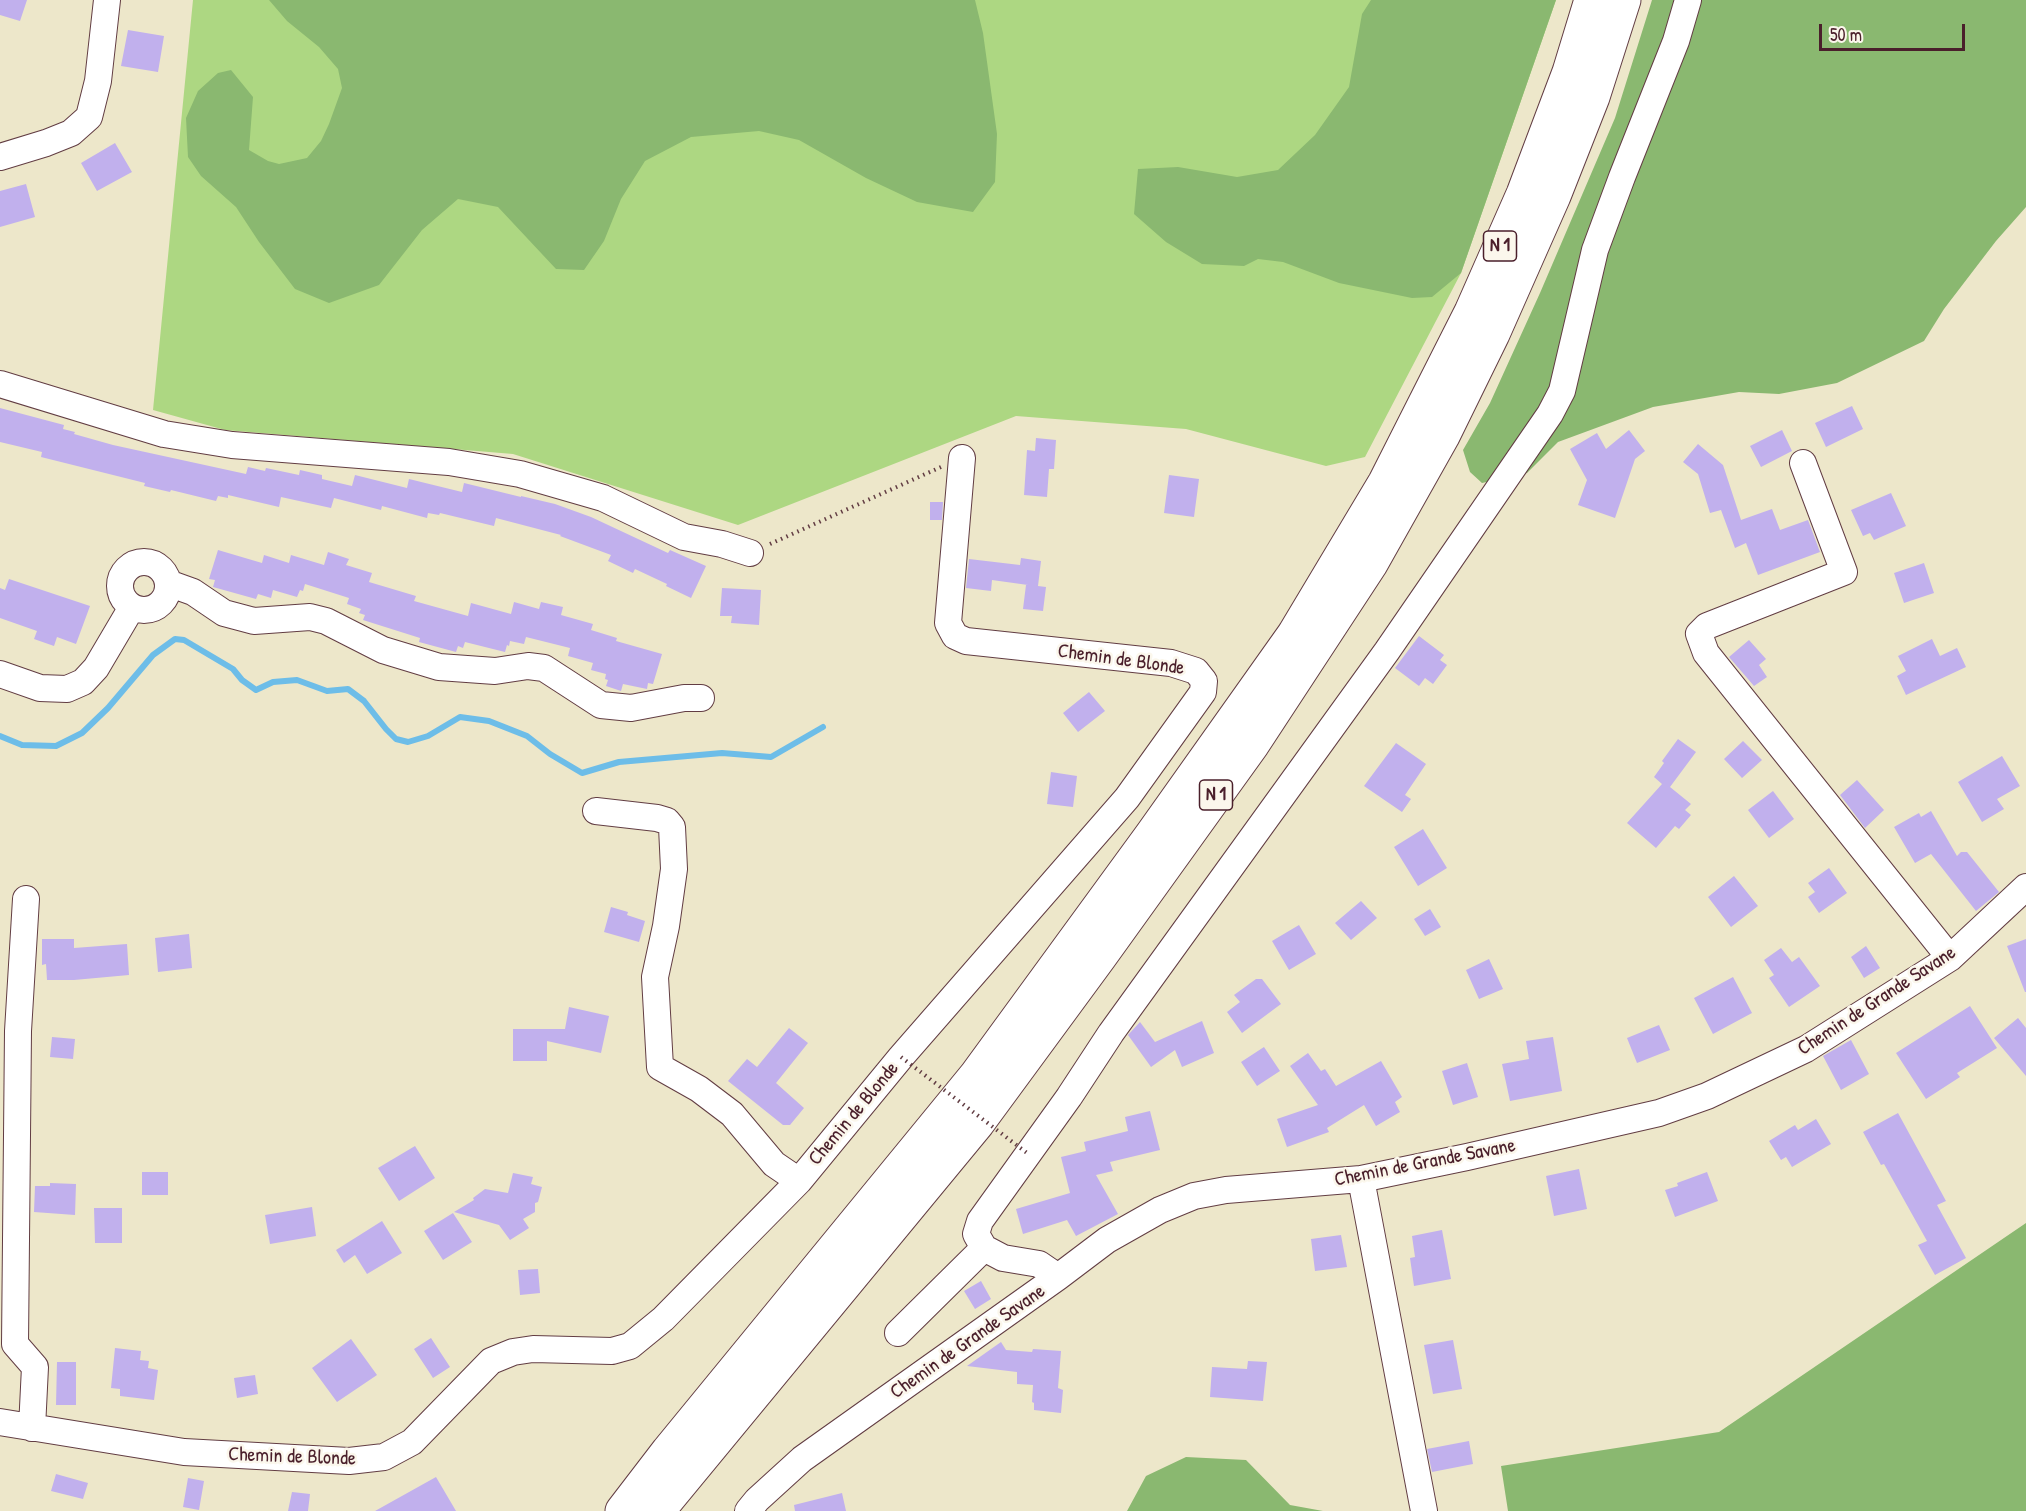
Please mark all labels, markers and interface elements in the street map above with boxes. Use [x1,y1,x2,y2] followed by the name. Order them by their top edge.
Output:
[1822,12,1968,50] scale bar
[1830,22,1862,47] text: 50 m
[1484,231,1516,261] road number: N 1
[1056,639,1186,681] street label: Chemin de Blonde
[1200,780,1232,810] road number: N 1
[1793,941,1961,1061] street label: Chemin de Grande Savane
[804,1057,904,1171] street label: Chemin de Blonde
[1332,1134,1518,1192] street label: Chemin de Grande Savane
[886,1279,1050,1405] street label: Chemin de Grande Savane
[228,1443,356,1471] street label: Chemin de Blonde

